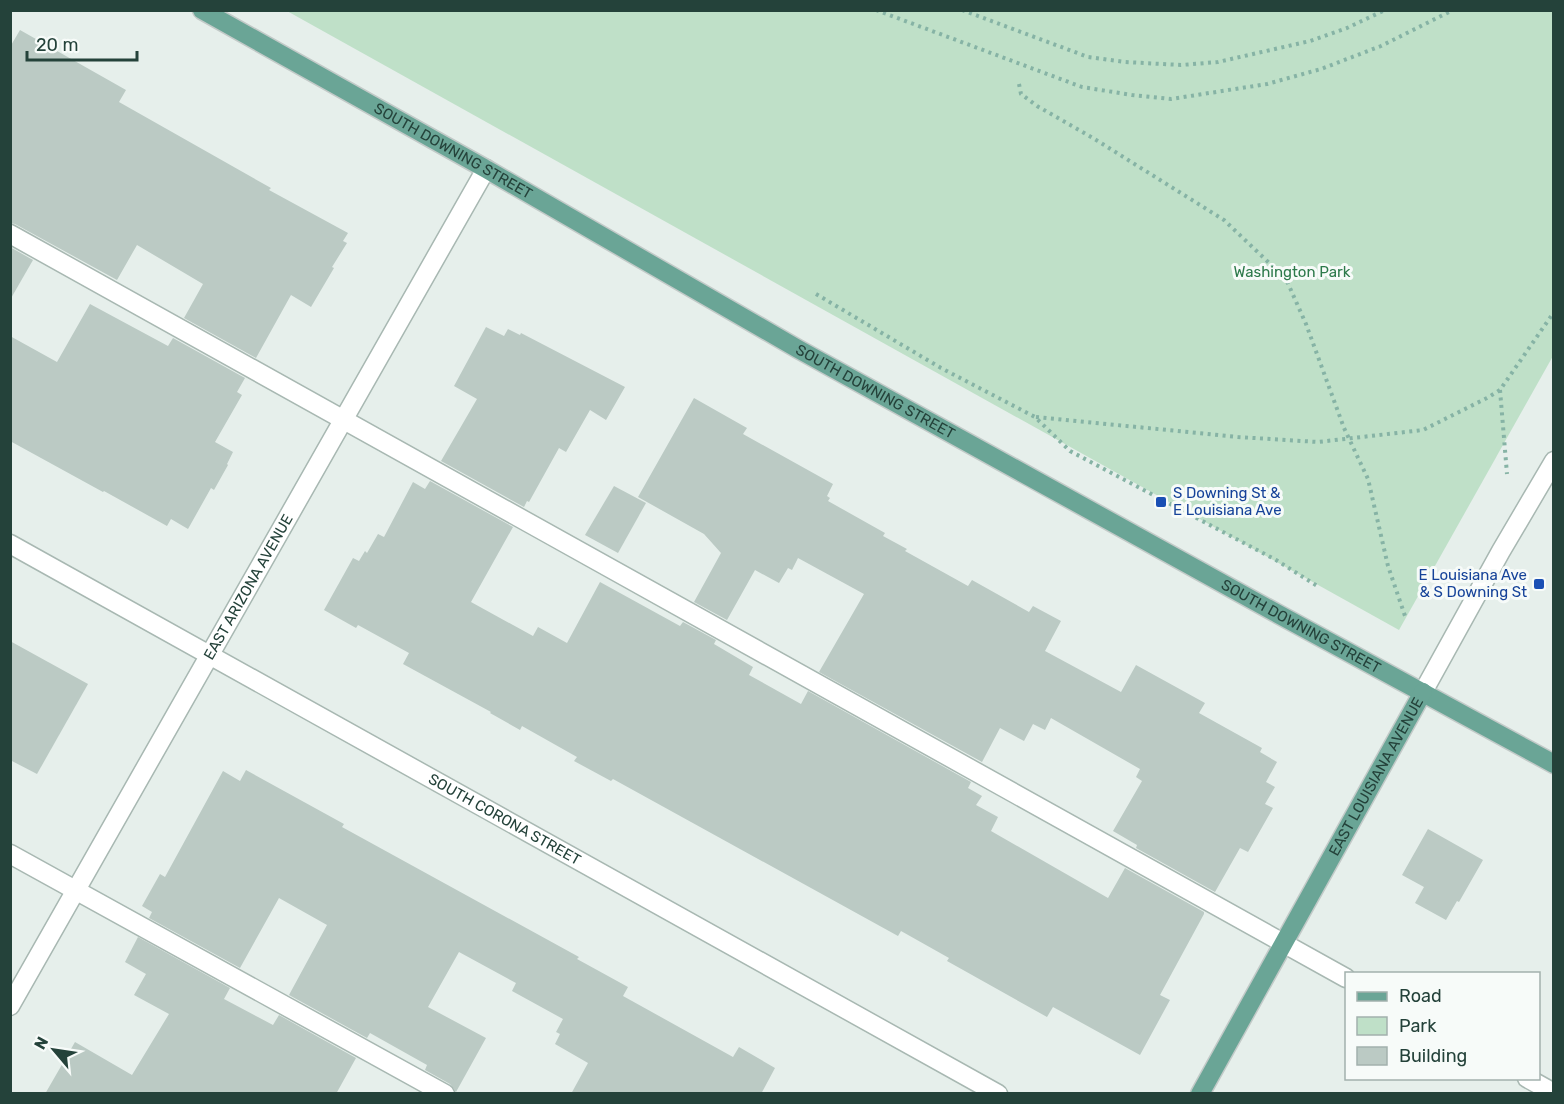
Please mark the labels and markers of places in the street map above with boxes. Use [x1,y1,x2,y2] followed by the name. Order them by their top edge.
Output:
[1173,484,1282,519] place label: S Downing St & E Louisiana Ave
[1154,495,1168,509] marker: S Downing St & E Louisiana Ave
[1418,566,1527,601] place label: E Louisiana Ave & S Downing St
[1532,577,1546,591] marker: E Louisiana Ave & S Downing St

